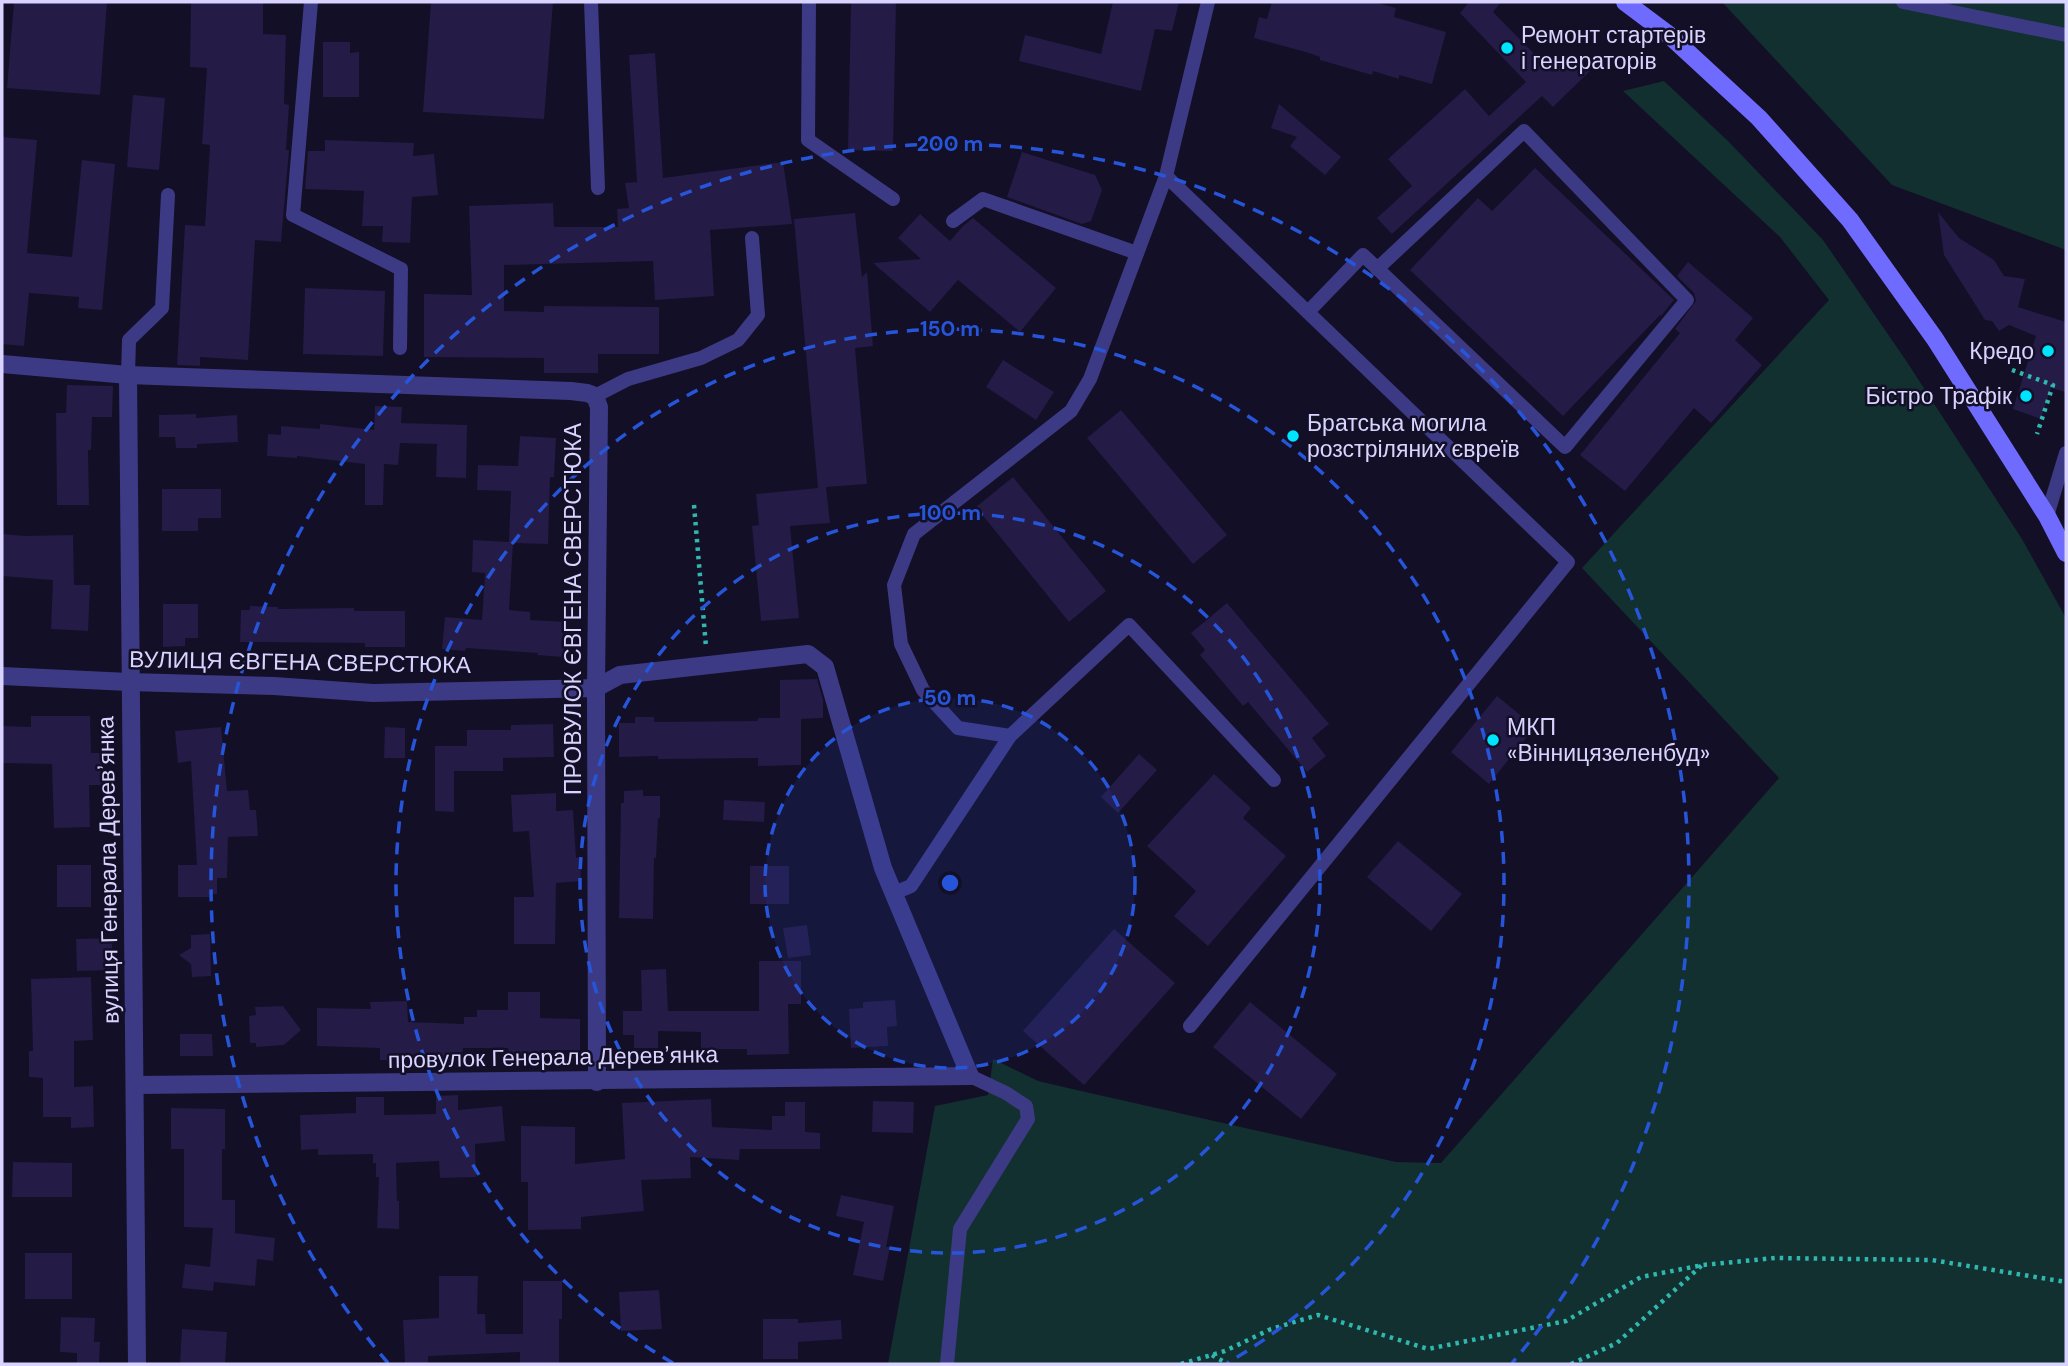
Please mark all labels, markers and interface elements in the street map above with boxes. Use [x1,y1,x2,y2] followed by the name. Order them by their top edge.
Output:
[1521,20,1706,76] place label: Ремонт стартерів і генераторів
[1499,40,1515,56] marker: Ремонт стартерів і генераторів
[917,130,983,158] text: 200 m
[920,315,980,343] text: 150 m
[1969,336,2034,366] place label: Кредо
[2040,343,2056,359] marker: Кредо
[1866,381,2013,411] place label: Бістро Трафік
[2018,388,2034,404] marker: Бістро Трафік
[1307,408,1520,464] place label: Братська могила розстріляних євреїв
[558,422,588,795] street label: ПРОВУЛОК ЄВГЕНА СВЕРСТЮКА
[1285,428,1301,444] marker: Братська могила розстріляних євреїв
[919,499,981,527] text: 100 m
[129,644,472,680] street label: ВУЛИЦЯ ЄВГЕНА СВЕРСТЮКА
[924,684,976,712] text: 50 m
[1507,712,1710,768] place label: МКП «Вінницязеленбуд»
[90,716,126,1024] street label: вулиця Генерала Деревʼянка
[1485,732,1501,748] marker: МКП «Вінницязеленбуд»
[938,871,962,895] centre of rings
[388,1039,719,1075] street label: провулок Генерала Деревʼянка

